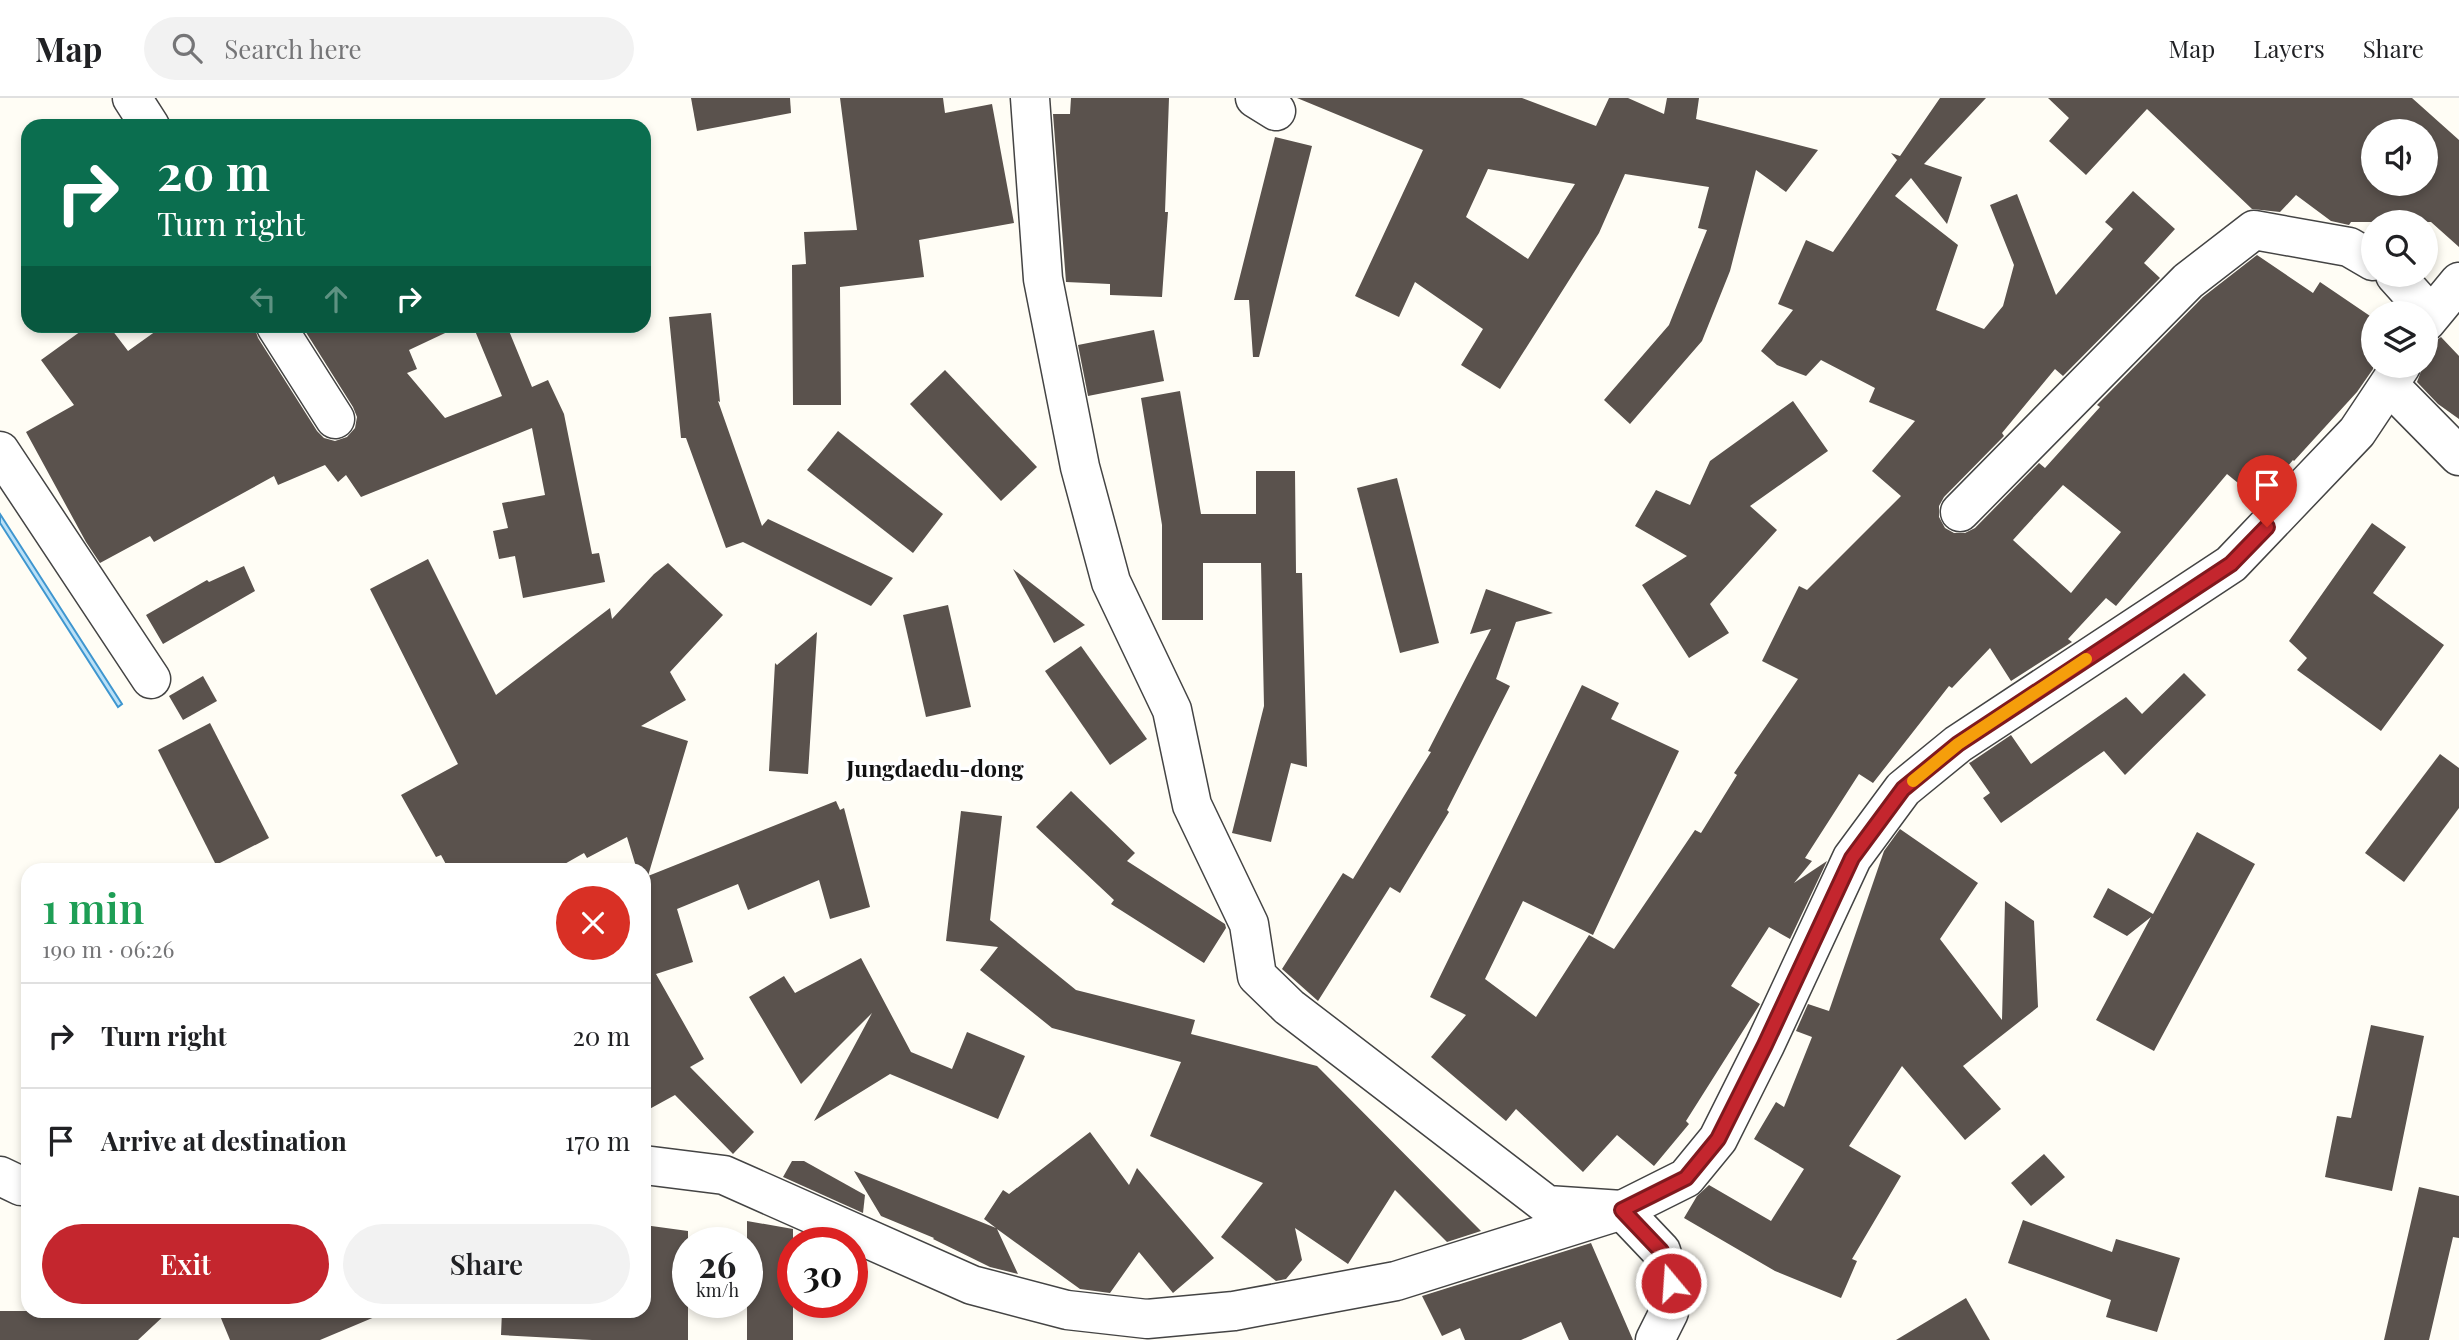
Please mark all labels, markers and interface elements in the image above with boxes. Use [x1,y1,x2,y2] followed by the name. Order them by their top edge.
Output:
[144,17,634,80] search box
[35,26,102,70] text: Map
[168,29,206,67] icon: search
[224,31,362,66] text: Search here
[2169,32,2215,64] text: Map
[2253,32,2325,64] text: Layers
[2363,32,2424,64] text: Share
[2361,119,2438,378] map controls
[2361,119,2438,196] button: sound
[157,138,270,203] text: 20 m
[42,147,133,238] icon: right
[157,201,305,244] text: Turn right
[2361,210,2438,287] button: search
[244,280,282,318] icon: left
[317,280,355,318] icon: ahead
[390,280,428,318] icon: right
[2361,301,2438,378] button: layers
[2237,455,2297,527] pin
[2248,466,2286,504] icon: arrive
[845,752,1024,783] district label: Jungdaedu-dong
[42,879,144,935] text: 1 min
[556,886,630,960] button: close
[42,933,174,964] text: 190 m · 06:26
[42,1017,80,1055] icon: right
[101,1018,227,1053] text: Turn right
[572,1018,630,1053] text: 20 m
[42,1122,80,1160] icon: arrive
[101,1123,347,1158] text: Arrive at destination
[565,1123,630,1158] text: 170 m
[42,1224,329,1304] button: Exit
[343,1224,630,1304] button: Share
[777,1227,868,1318] speed limit sign: 30
[699,1240,736,1287] text: 26
[1634,1246,1708,1320] position arrow
[696,1278,739,1302] text: km/h

